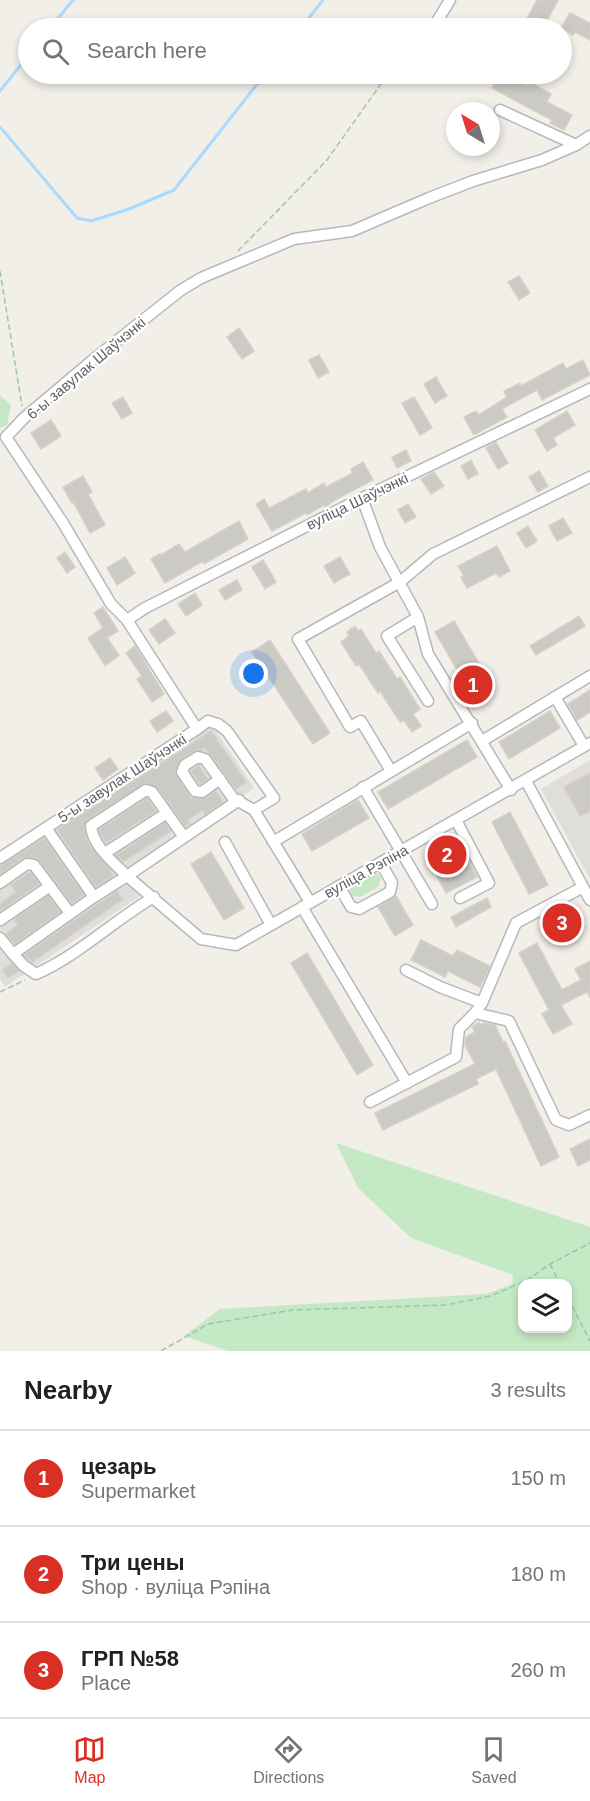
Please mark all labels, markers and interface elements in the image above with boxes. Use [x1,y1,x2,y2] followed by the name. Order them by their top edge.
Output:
[18,18,572,84] search box
[39,35,72,68] icon: search
[87,38,207,63] text: Search here
[446,102,500,156] north arrow
[23,313,149,423] street label: 6-ы завулак Шаўчэнкі
[303,469,411,533] street label: вуліца Шаўчэнкі
[239,659,268,688] your location
[454,662,492,708] pin: 1
[55,730,189,826] street label: 5-ы завулак Шаўчэнкі
[428,832,466,878] pin: 2
[321,841,412,901] street label: вуліца Рэпіна
[542,900,582,946] pin: 3
[518,1279,572,1333] map controls
[518,1279,572,1333] button: layers
[24,1375,112,1405] text: Nearby
[490,1379,566,1401] text: 3 results
[81,1454,157,1479] text: цезарь
[38,1467,49,1489] text: 1
[510,1467,566,1489] text: 150 m
[81,1480,196,1502] text: Supermarket
[81,1550,185,1575] text: Три цены
[38,1563,49,1585] text: 2
[510,1563,566,1585] text: 180 m
[81,1576,270,1598] text: Shop · вуліца Рэпіна
[81,1646,179,1671] text: ГРП №58
[38,1659,49,1681] text: 3
[510,1659,566,1681] text: 260 m
[81,1672,131,1694] text: Place
[73,1733,106,1787] tab: Map
[253,1733,324,1787] tab: Directions
[471,1733,517,1787] tab: Saved

